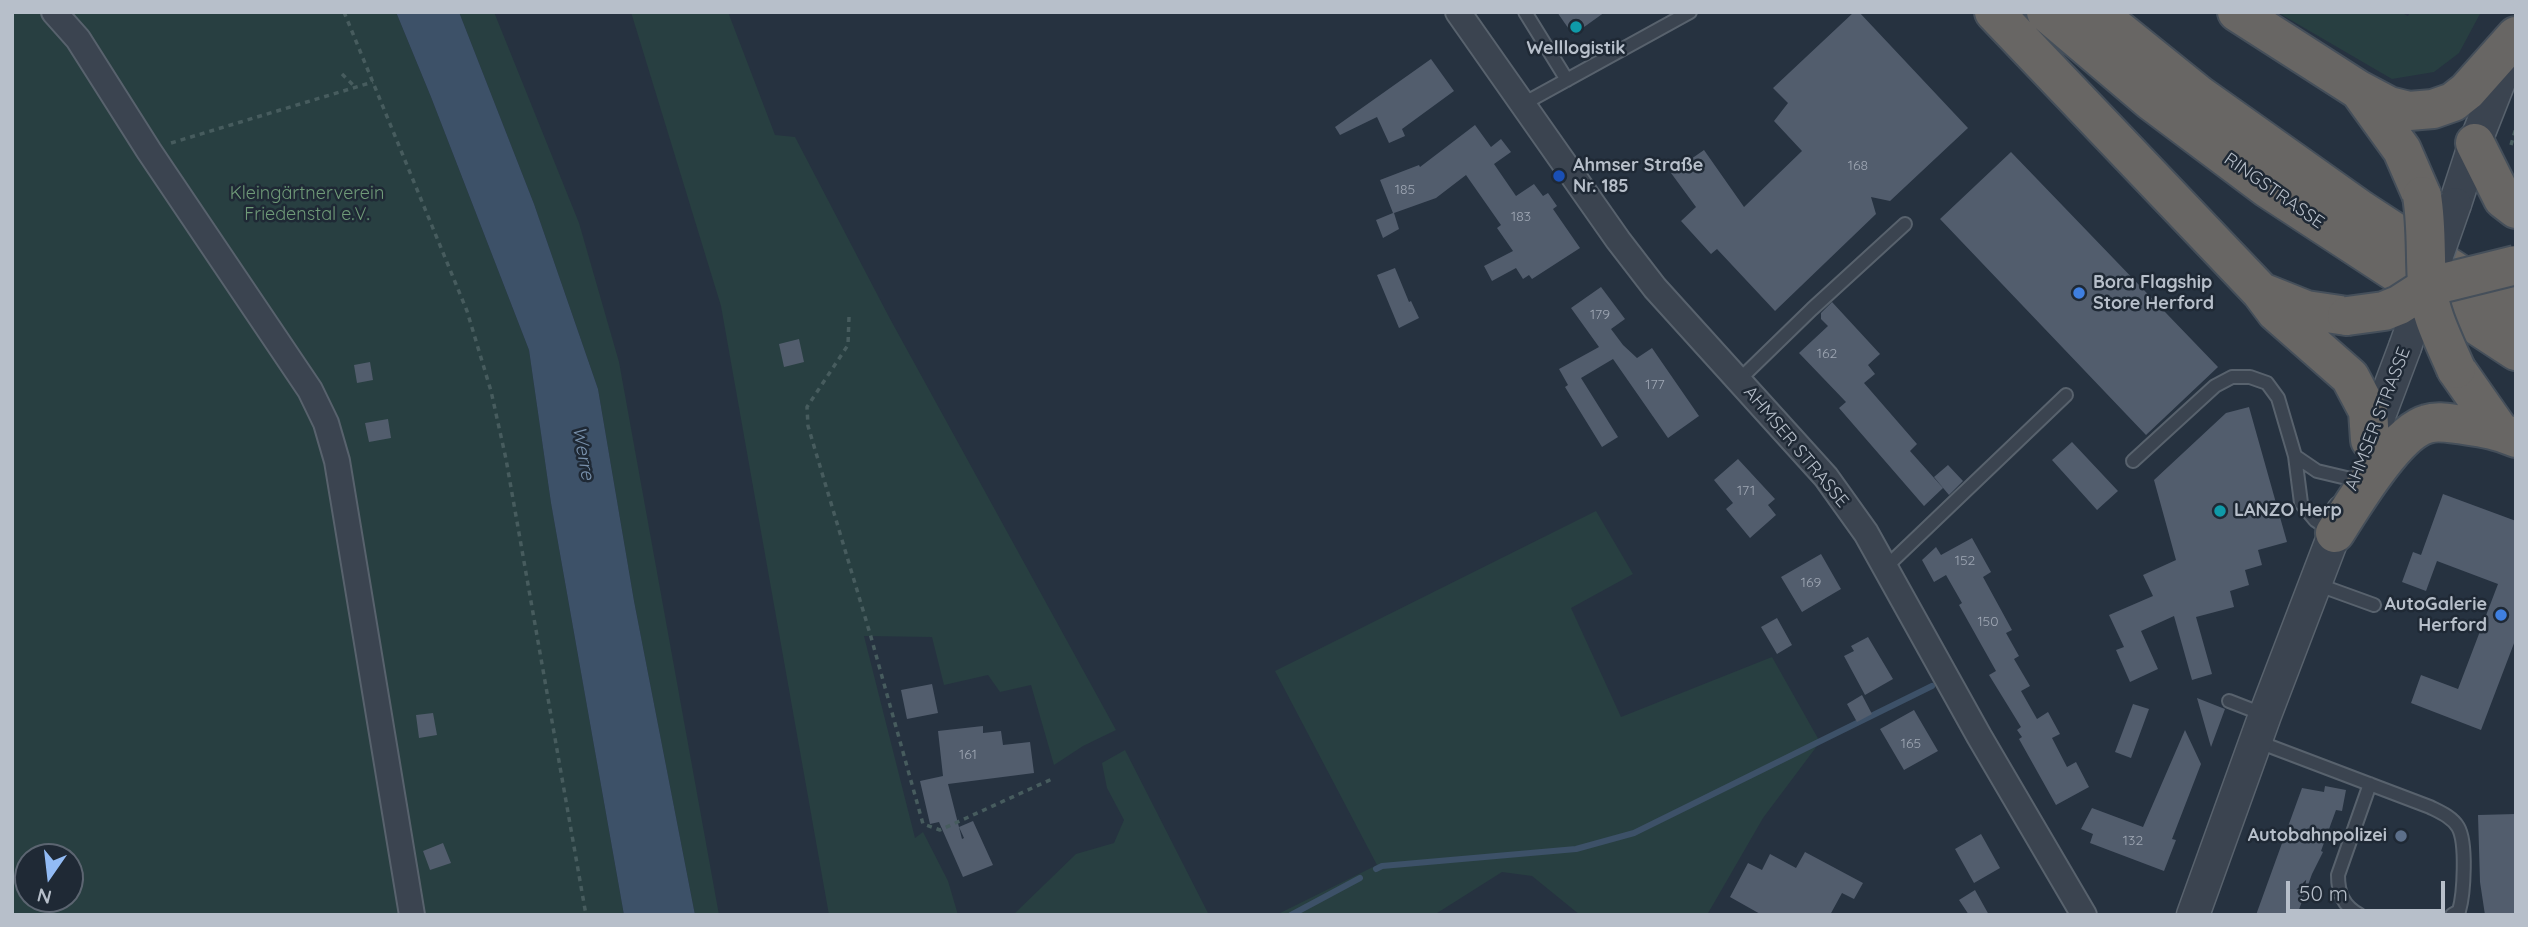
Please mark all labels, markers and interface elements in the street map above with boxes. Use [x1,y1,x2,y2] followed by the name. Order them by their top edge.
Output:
[1568,19,1584,35] marker: Welllogistik
[1526,38,1626,60] place label: Welllogistik
[2220,149,2328,233] street label: RINGSTRASSE
[1573,155,1703,198] place label: Ahmser Straße Nr. 185
[1848,158,1868,174] house number: 168
[1551,168,1567,184] marker: Ahmser Straße Nr. 185
[1395,182,1415,198] house number: 185
[230,183,384,226] park label: Kleingärtnerverein Friedenstal e.V.
[1511,209,1531,225] house number: 183
[2093,272,2214,314] place label: Bora Flagship Store Herford
[2071,285,2087,301] marker: Bora Flagship Store Herford
[1590,307,1610,323] house number: 179
[2341,344,2415,494] street label: AHMSER STRASSE
[1817,346,1837,362] house number: 162
[1645,377,1665,393] house number: 177
[1739,382,1853,512] street label: AHMSER STRASSE
[567,425,599,481] water label: Werre
[1737,483,1755,499] house number: 171
[2234,500,2342,522] place label: LANZO Herp
[2212,503,2228,519] marker: LANZO Herp
[1955,553,1975,569] house number: 152
[1801,575,1821,591] house number: 169
[2385,594,2487,636] place label: AutoGalerie Herford
[2493,607,2509,623] marker: AutoGalerie Herford
[1977,614,1999,630] house number: 150
[1901,736,1921,752] house number: 165
[959,747,977,763] house number: 161
[2248,825,2387,847] place label: Autobahnpolizei
[2393,828,2409,844] marker: Autobahnpolizei
[2123,833,2143,849] house number: 132
[14,843,84,913] north arrow
[2290,867,2449,911] scale bar
[2299,880,2348,906] text: 50 m
[35,883,54,910] text: N

